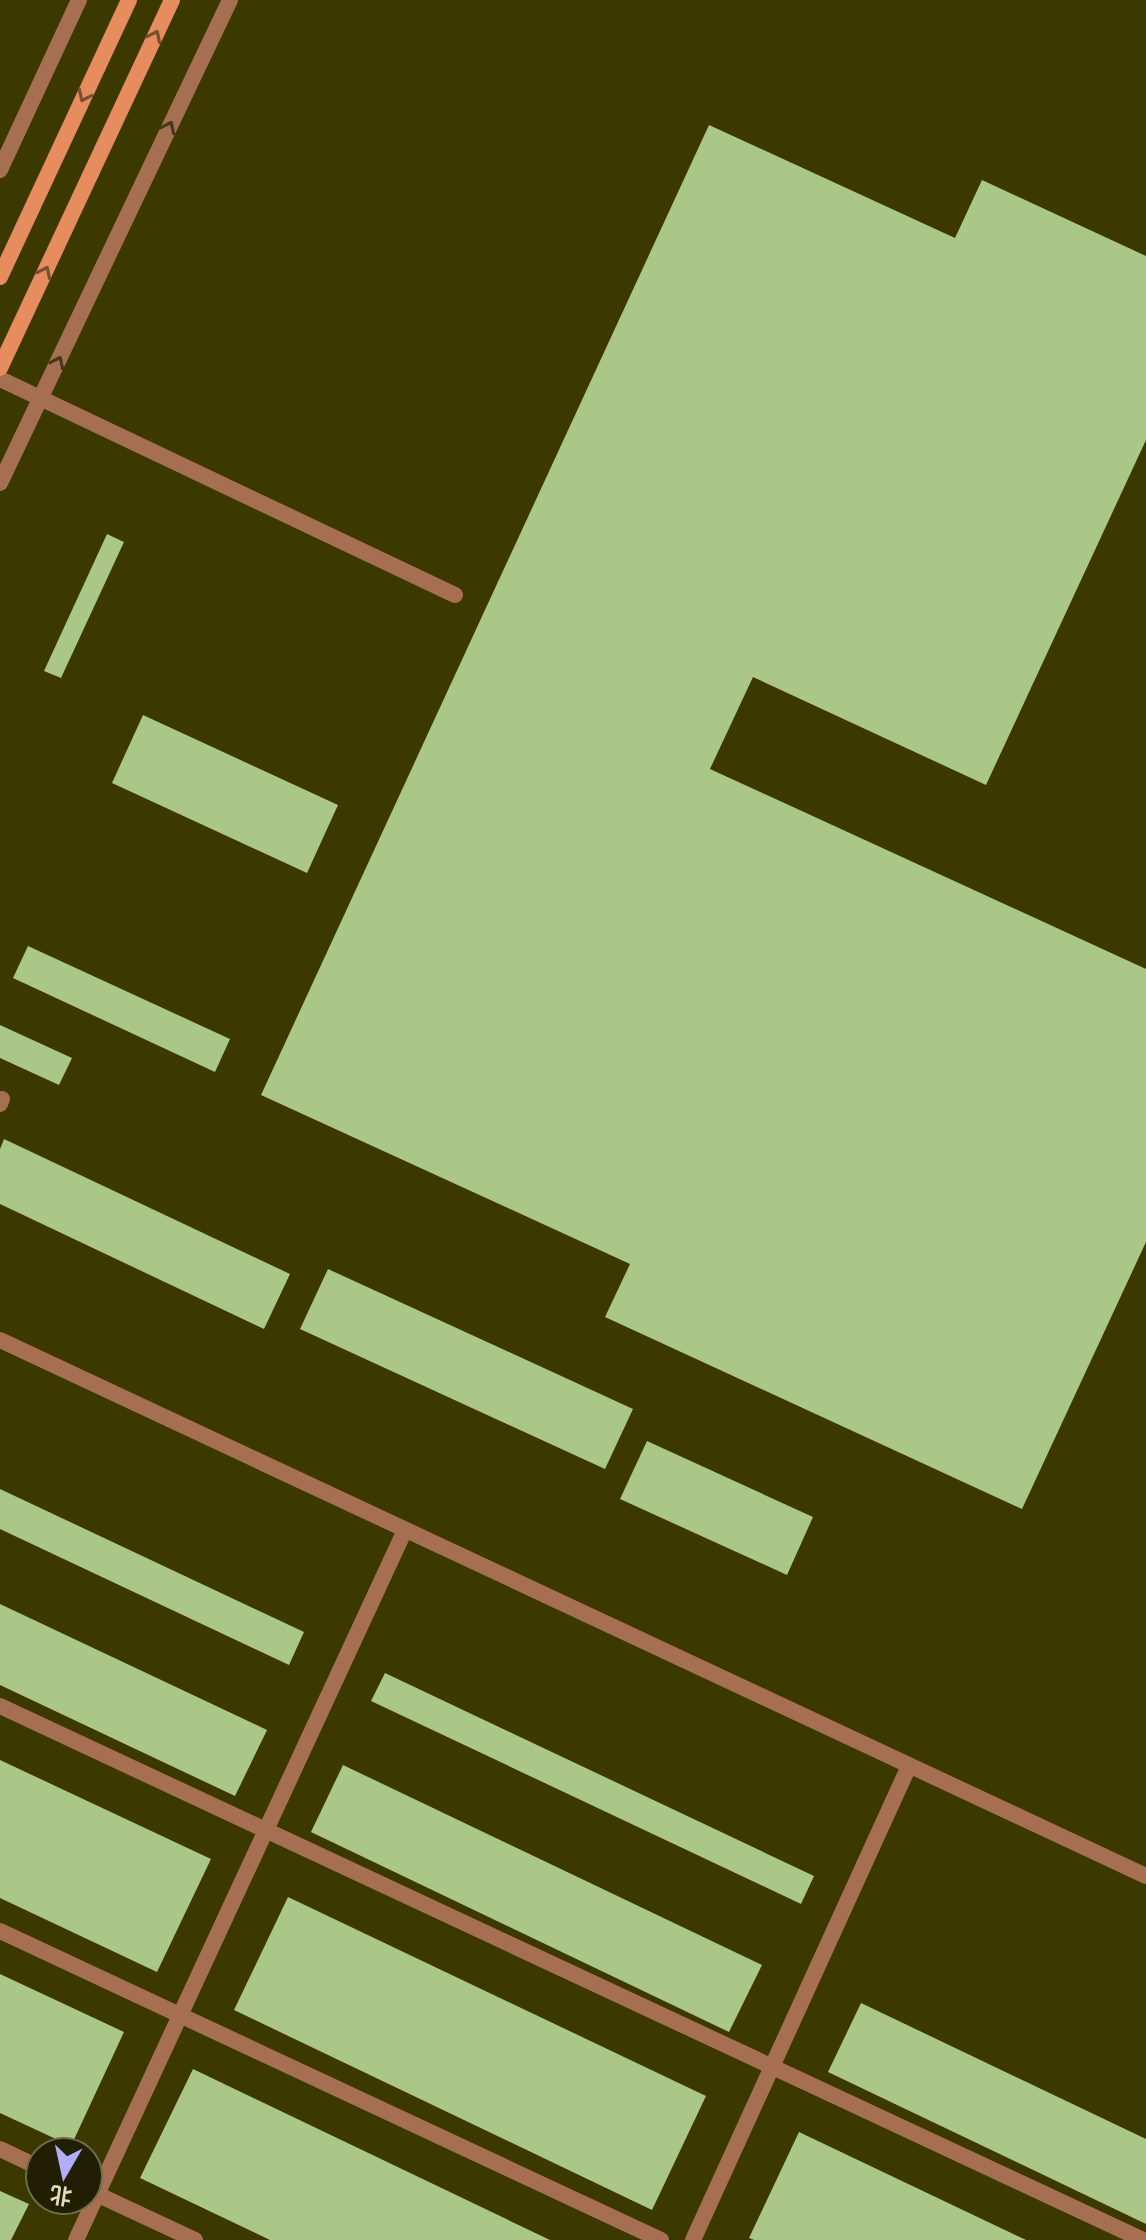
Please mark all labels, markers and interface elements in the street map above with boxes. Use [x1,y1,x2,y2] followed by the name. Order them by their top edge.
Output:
[145,30,161,45] one-way arrow
[78,88,94,102] one-way arrow
[159,121,175,136] one-way arrow
[35,266,51,280] one-way arrow
[48,356,64,371] one-way arrow
[24,2136,104,2216] north arrow
[48,2180,74,2210] text: 北

